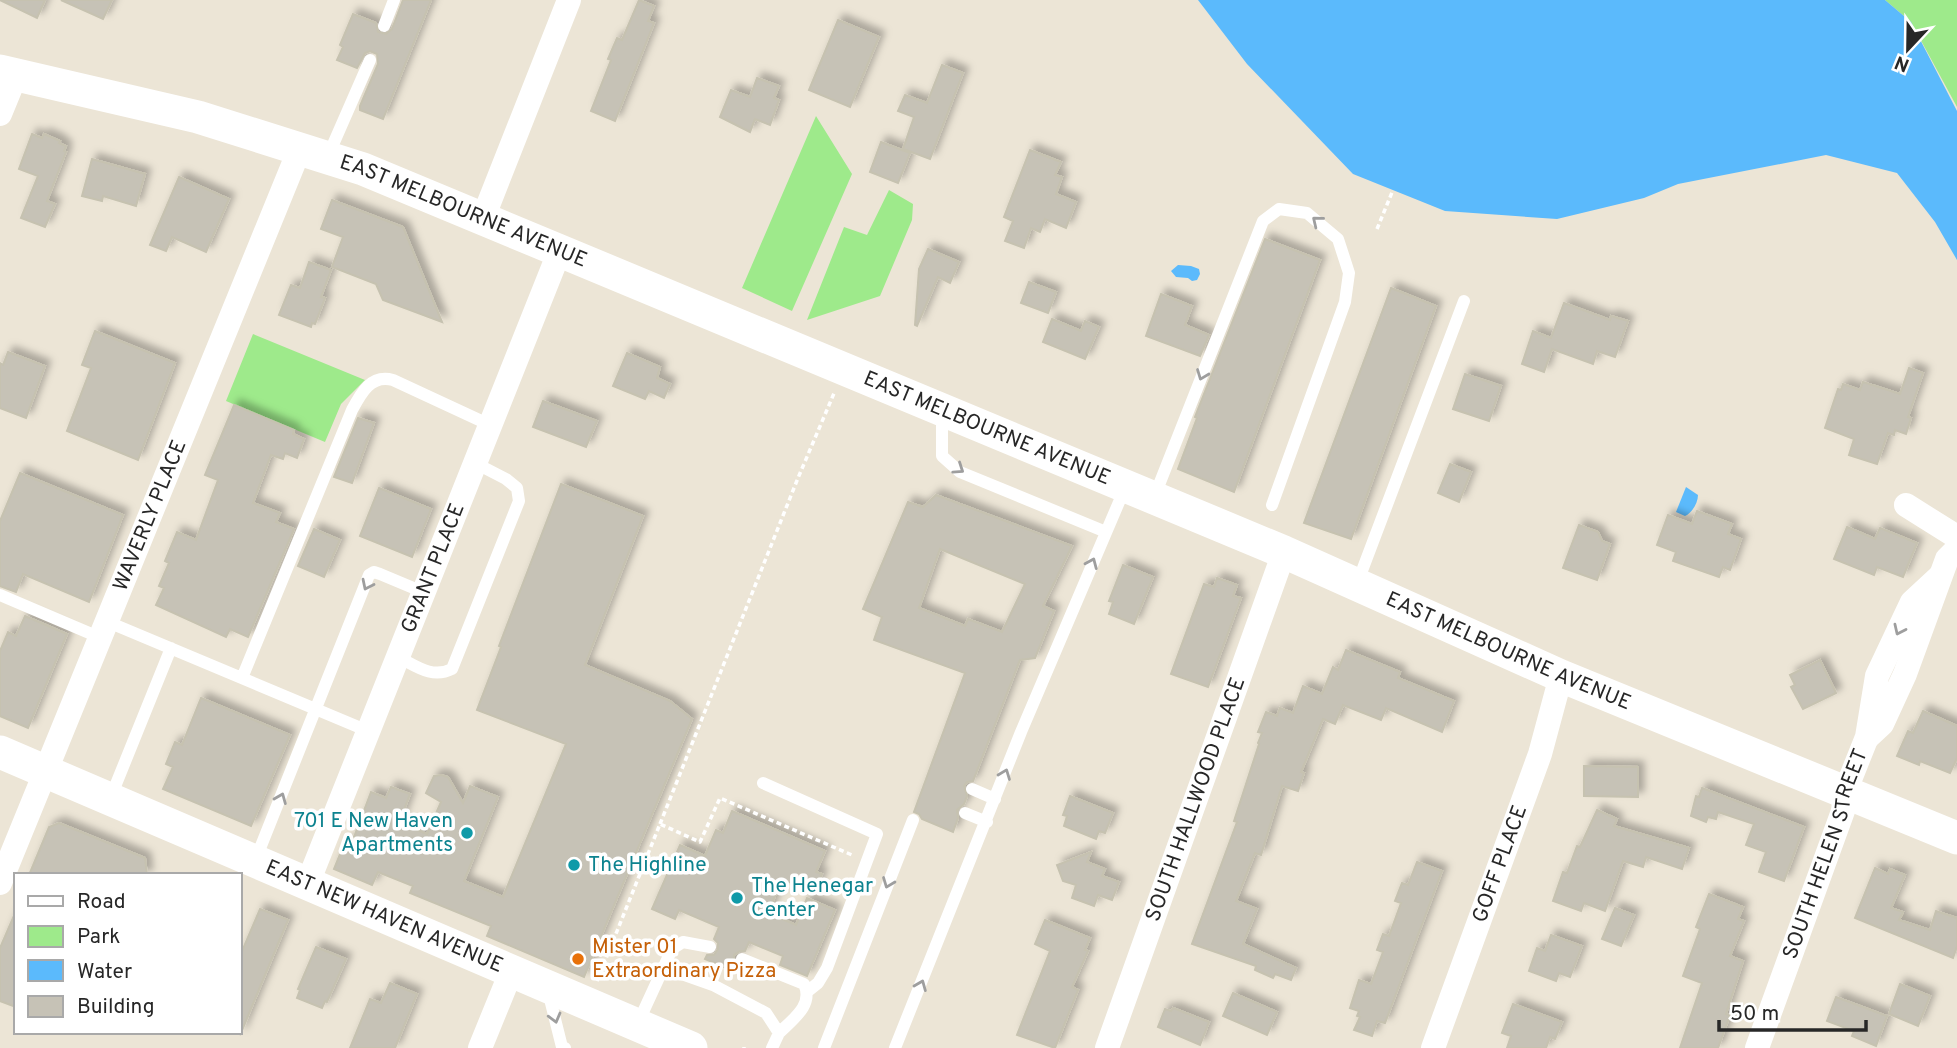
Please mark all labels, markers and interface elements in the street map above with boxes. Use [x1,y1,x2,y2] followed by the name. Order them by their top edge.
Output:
[1873,14,1943,84] north arrow
[1892,49,1913,77] text: N
[336,149,591,274] street label: EAST MELBOURNE AVENUE
[1312,217,1324,230] one-way arrow
[859,365,1115,492] street label: EAST MELBOURNE AVENUE
[1196,369,1210,381] one-way arrow
[107,436,193,595] street label: WAVERLY PLACE
[951,461,964,473] one-way arrow
[395,499,471,637] street label: GRANT PLACE
[1084,558,1098,570] one-way arrow
[361,577,375,590] one-way arrow
[1381,586,1635,717] street label: EAST MELBOURNE AVENUE
[1893,623,1907,636] one-way arrow
[1140,674,1252,925] street label: SOUTH HALLWOOD PLACE
[1777,745,1874,963] street label: SOUTH HELEN STREET
[997,768,1011,780] one-way arrow
[272,793,286,805] one-way arrow
[1466,801,1534,926] street label: GOFF PLACE
[294,808,453,859] place label: 701 E New Haven Apartments
[459,825,475,841] marker: 701 E New Haven Apartments
[588,852,707,879] place label: The Highline
[261,854,507,979] street label: EAST NEW HAVEN AVENUE
[566,857,582,873] marker: The Highline
[14,873,242,1034] legend
[751,873,873,924] place label: The Henegar Center
[883,877,897,889] one-way arrow
[77,889,126,916] text: Road
[729,890,745,906] marker: The Henegar Center
[77,924,120,951] text: Park
[592,934,776,985] place label: Mister 01 Extraordinary Pizza
[570,951,586,967] marker: Mister 01 Extraordinary Pizza
[77,959,132,986] text: Water
[913,980,927,992] one-way arrow
[1719,988,1866,1032] scale bar
[77,994,155,1021] text: Building
[1730,1001,1779,1028] text: 50 m
[547,1012,561,1024] one-way arrow

